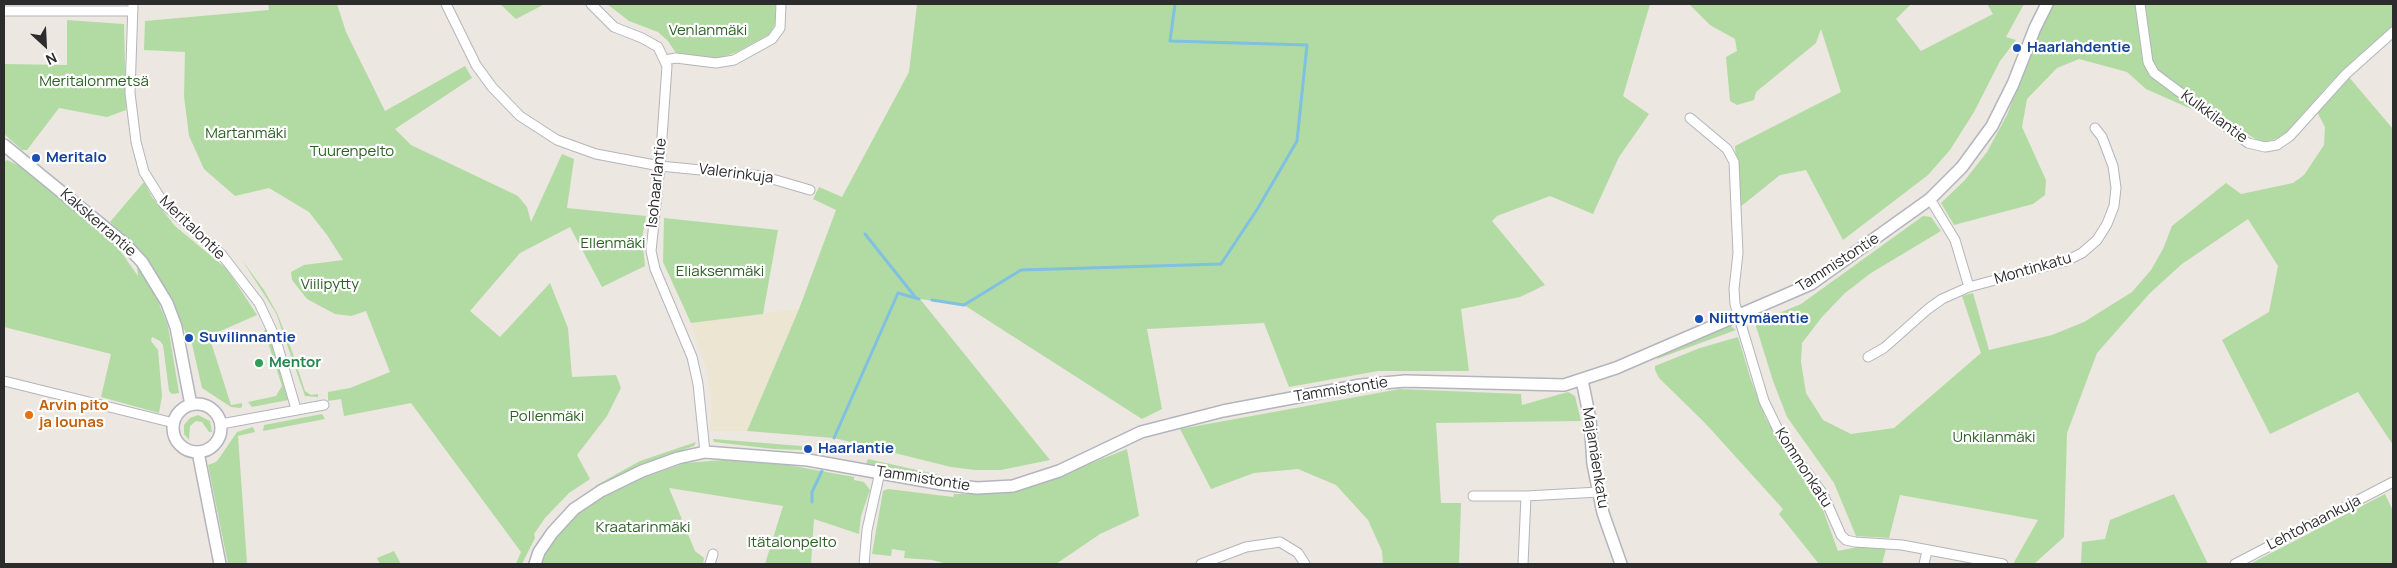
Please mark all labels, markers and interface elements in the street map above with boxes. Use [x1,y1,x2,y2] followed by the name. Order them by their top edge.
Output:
[20,20,70,70] north arrow
[669,22,747,40] park label: Venlanmäki
[2027,39,2130,57] place label: Haarlahdentie
[2011,42,2023,54] marker: Haarlahdentie
[43,48,60,70] text: N
[39,73,149,91] park label: Meritalonmetsä
[2177,87,2251,147] street label: Kulkkilantie
[205,125,287,143] park label: Martanmäki
[643,137,671,229] street label: Isohaarlantie
[310,143,394,161] park label: Tuurenpelto
[46,149,107,167] place label: Meritalo
[30,152,42,164] marker: Meritalo
[698,160,774,188] street label: Valerinkuja
[56,185,140,261] street label: Kakskerrantie
[155,192,229,264] street label: Meritalontie
[1793,230,1883,296] street label: Tammistontie
[580,235,646,253] park label: Ellenmäki
[1992,249,2074,289] street label: Montinkatu
[676,263,764,281] park label: Eliaksenmäki
[301,276,359,294] park label: Viilipytty
[1709,310,1809,328] place label: Niittymäentie
[1693,313,1705,325] marker: Niittymäentie
[199,329,296,347] place label: Suvilinnantie
[183,332,195,344] marker: Suvilinnantie
[269,354,321,372] place label: Mentor
[253,357,265,369] marker: Mentor
[1293,374,1389,406] street label: Tammistontie
[39,397,109,432] place label: Arvin pito ja lounas
[1578,406,1612,510] street label: Majamäenkatu
[510,408,584,426] park label: Pollenmäki
[23,409,35,421] marker: Arvin pito ja lounas
[1771,425,1835,511] street label: Kommonkatu
[1952,429,2036,447] park label: Unkilanmäki
[818,440,894,458] place label: Haarlantie
[802,443,814,455] marker: Haarlantie
[875,463,971,495] street label: Tammistontie
[2264,492,2364,554] street label: Lehtohaankuja
[596,519,690,537] park label: Kraatarinmäki
[747,534,837,552] park label: Itätalonpelto

